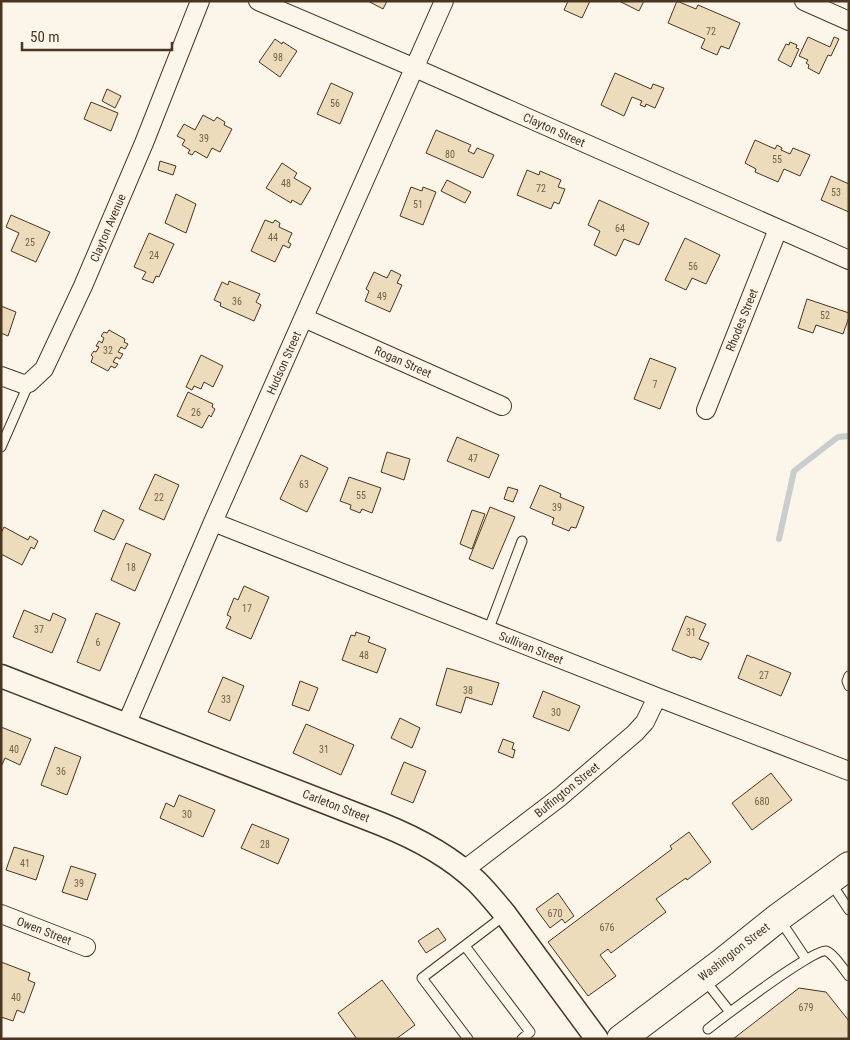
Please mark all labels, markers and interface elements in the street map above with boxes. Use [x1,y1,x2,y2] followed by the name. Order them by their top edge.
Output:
[22,20,172,52] scale bar
[706,26,716,37] house number: 72
[30,28,60,46] text: 50 m
[273,52,283,63] house number: 98
[330,98,340,109] house number: 56
[521,110,588,150] street label: Clayton Street
[199,133,209,144] house number: 39
[445,149,455,160] house number: 80
[772,154,782,165] house number: 55
[281,178,291,189] house number: 48
[536,183,546,194] house number: 72
[831,187,841,198] house number: 53
[87,191,129,264] street label: Clayton Avenue
[413,199,423,210] house number: 51
[615,223,625,234] house number: 64
[268,232,278,243] house number: 44
[25,237,35,248] house number: 25
[149,250,159,261] house number: 24
[688,261,698,272] house number: 56
[723,286,761,353] street label: Rhodes Street
[377,291,387,302] house number: 49
[232,296,242,307] house number: 36
[820,310,830,321] house number: 52
[264,329,304,397] street label: Hudson Street
[372,343,434,381] street label: Rogan Street
[103,345,113,356] house number: 32
[653,379,658,390] house number: 7
[191,407,201,418] house number: 26
[468,453,478,464] house number: 47
[299,479,309,490] house number: 63
[356,490,366,501] house number: 55
[154,492,164,503] house number: 22
[552,502,562,513] house number: 39
[126,562,136,573] house number: 18
[242,603,252,614] house number: 17
[34,624,44,635] house number: 37
[686,627,696,638] house number: 31
[497,629,565,667] street label: Sullivan Street
[96,637,101,648] house number: 6
[359,650,369,661] house number: 48
[759,670,769,681] house number: 27
[463,685,473,696] house number: 38
[221,694,231,705] house number: 33
[551,707,561,718] house number: 30
[9,744,19,755] house number: 40
[319,744,329,755] house number: 31
[532,759,603,820] street label: Buffington Street
[56,766,66,777] house number: 36
[300,787,372,825] street label: Carleton Street
[755,796,769,807] house number: 680
[182,809,192,820] house number: 30
[260,839,270,850] house number: 28
[20,858,30,869] house number: 41
[74,878,84,889] house number: 39
[548,908,562,919] house number: 670
[15,914,74,948] street label: Owen Street
[696,920,773,984] street label: Washington Street
[600,922,614,933] house number: 676
[11,992,21,1003] house number: 40
[799,1002,813,1013] house number: 679

